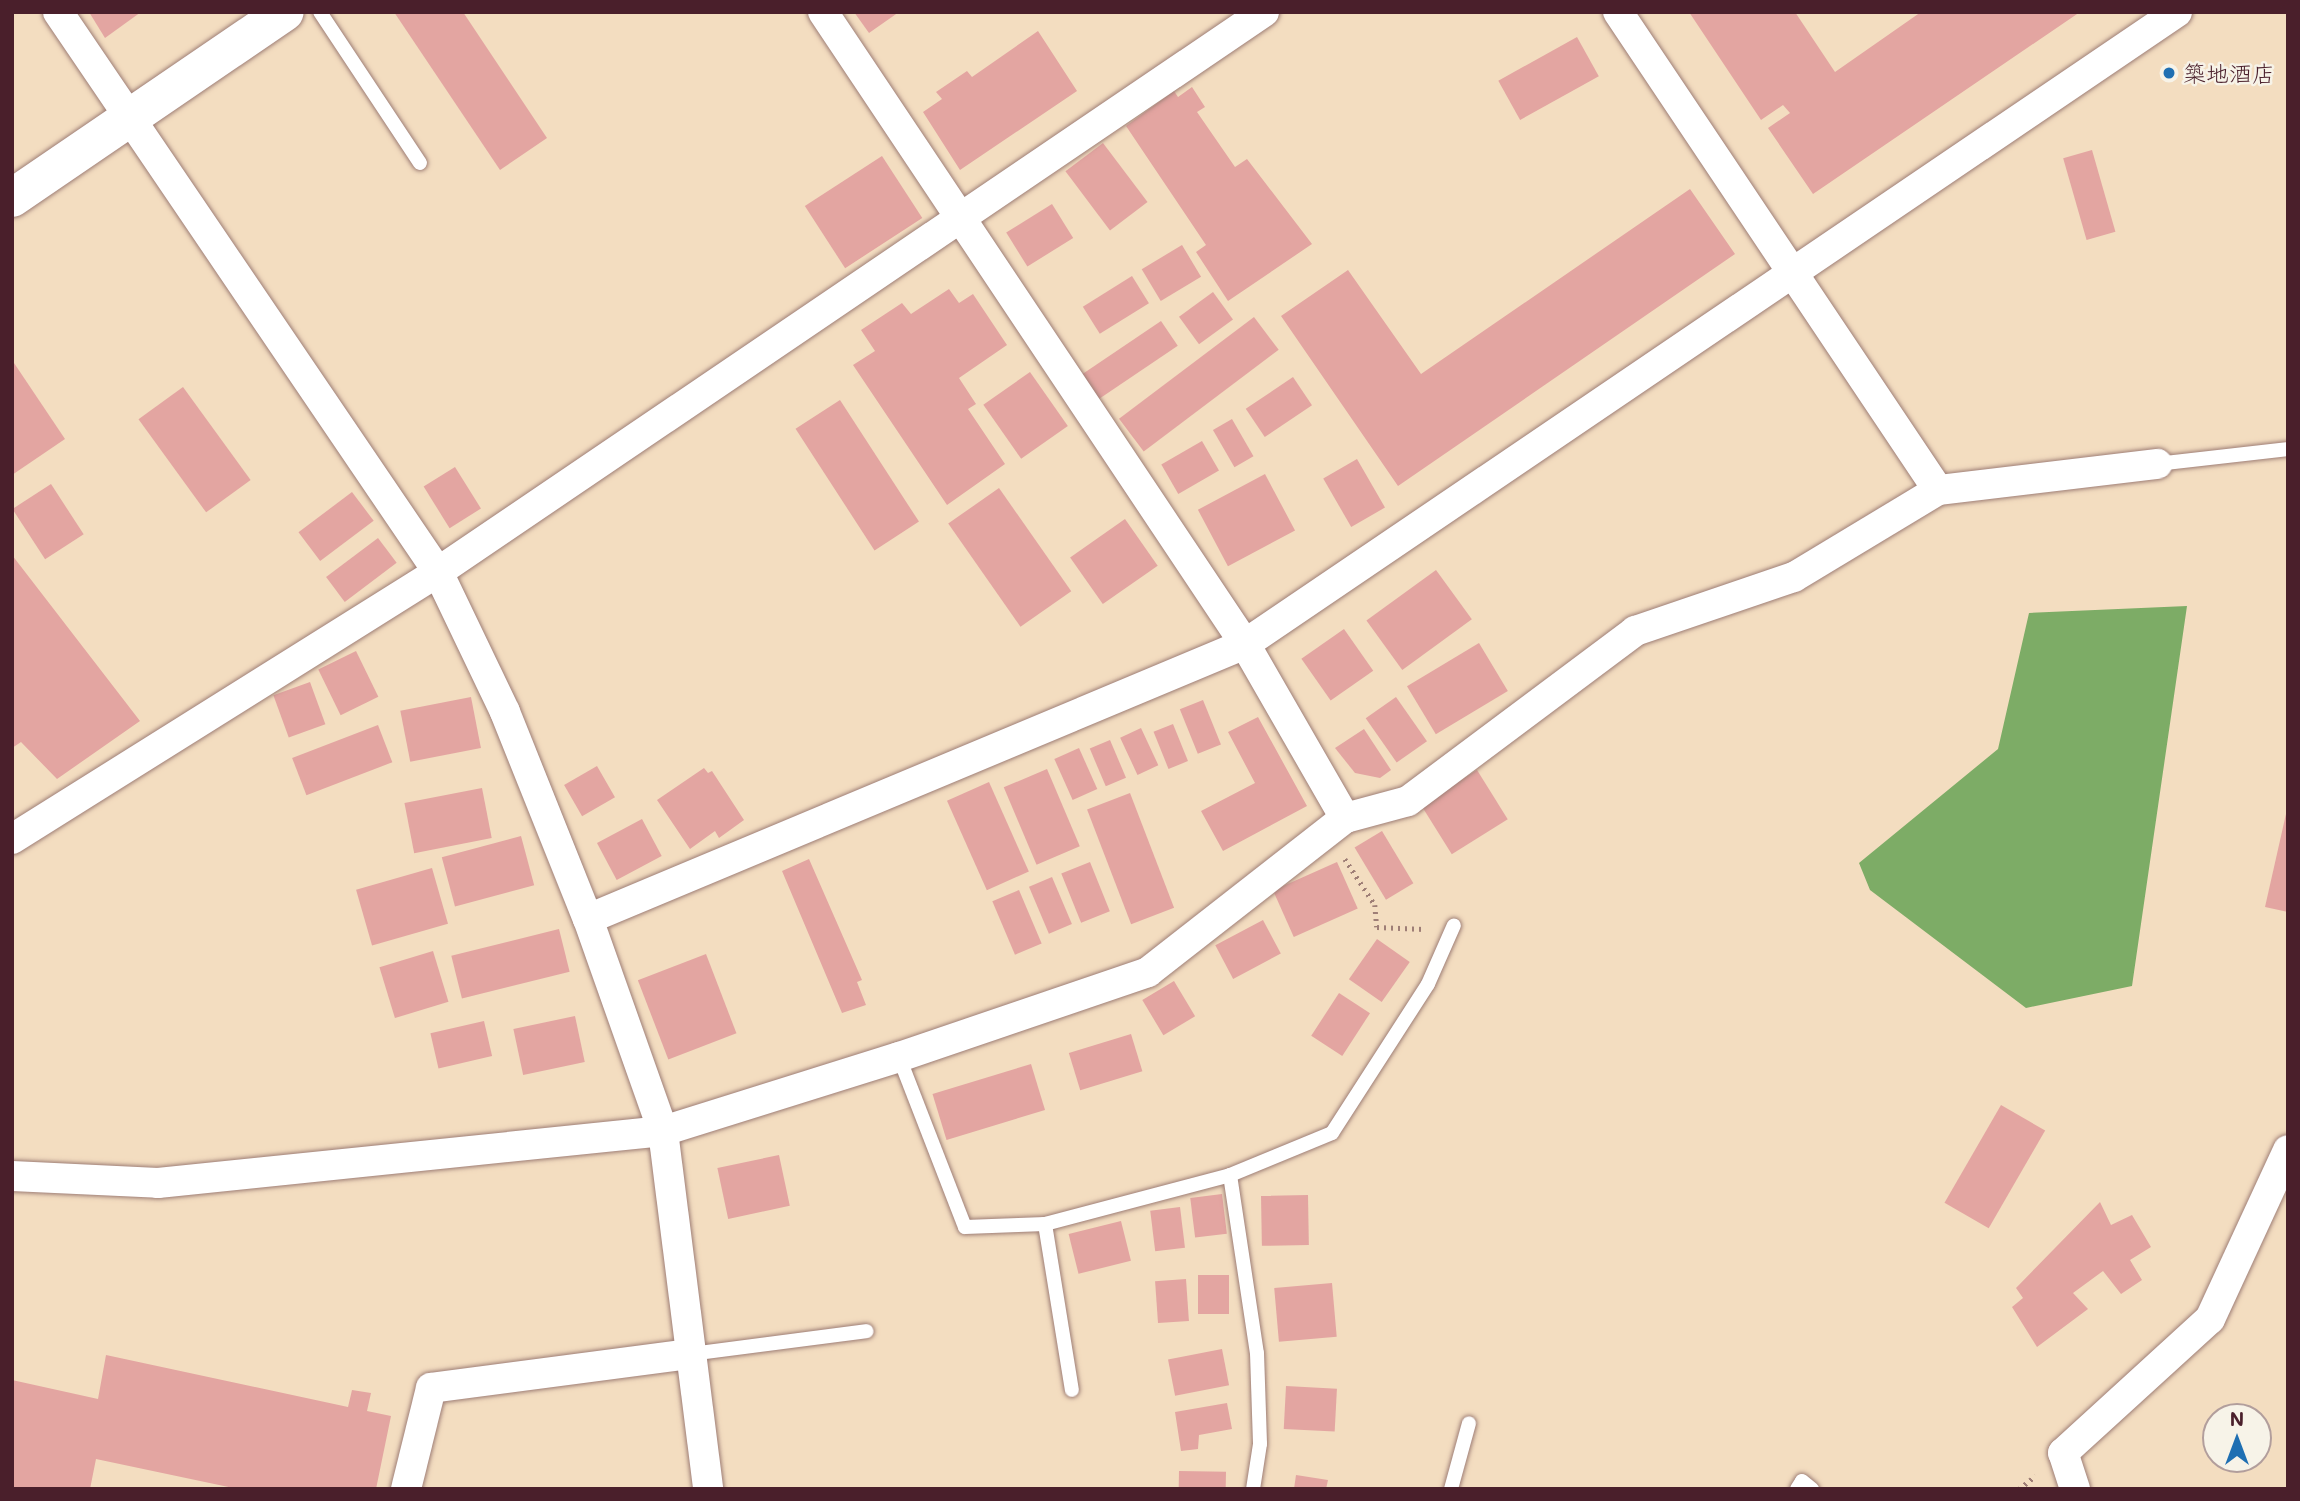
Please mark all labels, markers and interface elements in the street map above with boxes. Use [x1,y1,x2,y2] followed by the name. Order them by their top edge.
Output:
[2183,59,2275,87] place label: 築地酒店
[2161,65,2177,81] marker: 築地酒店
[2202,1403,2272,1473] north arrow
[2230,1406,2244,1431] text: N

